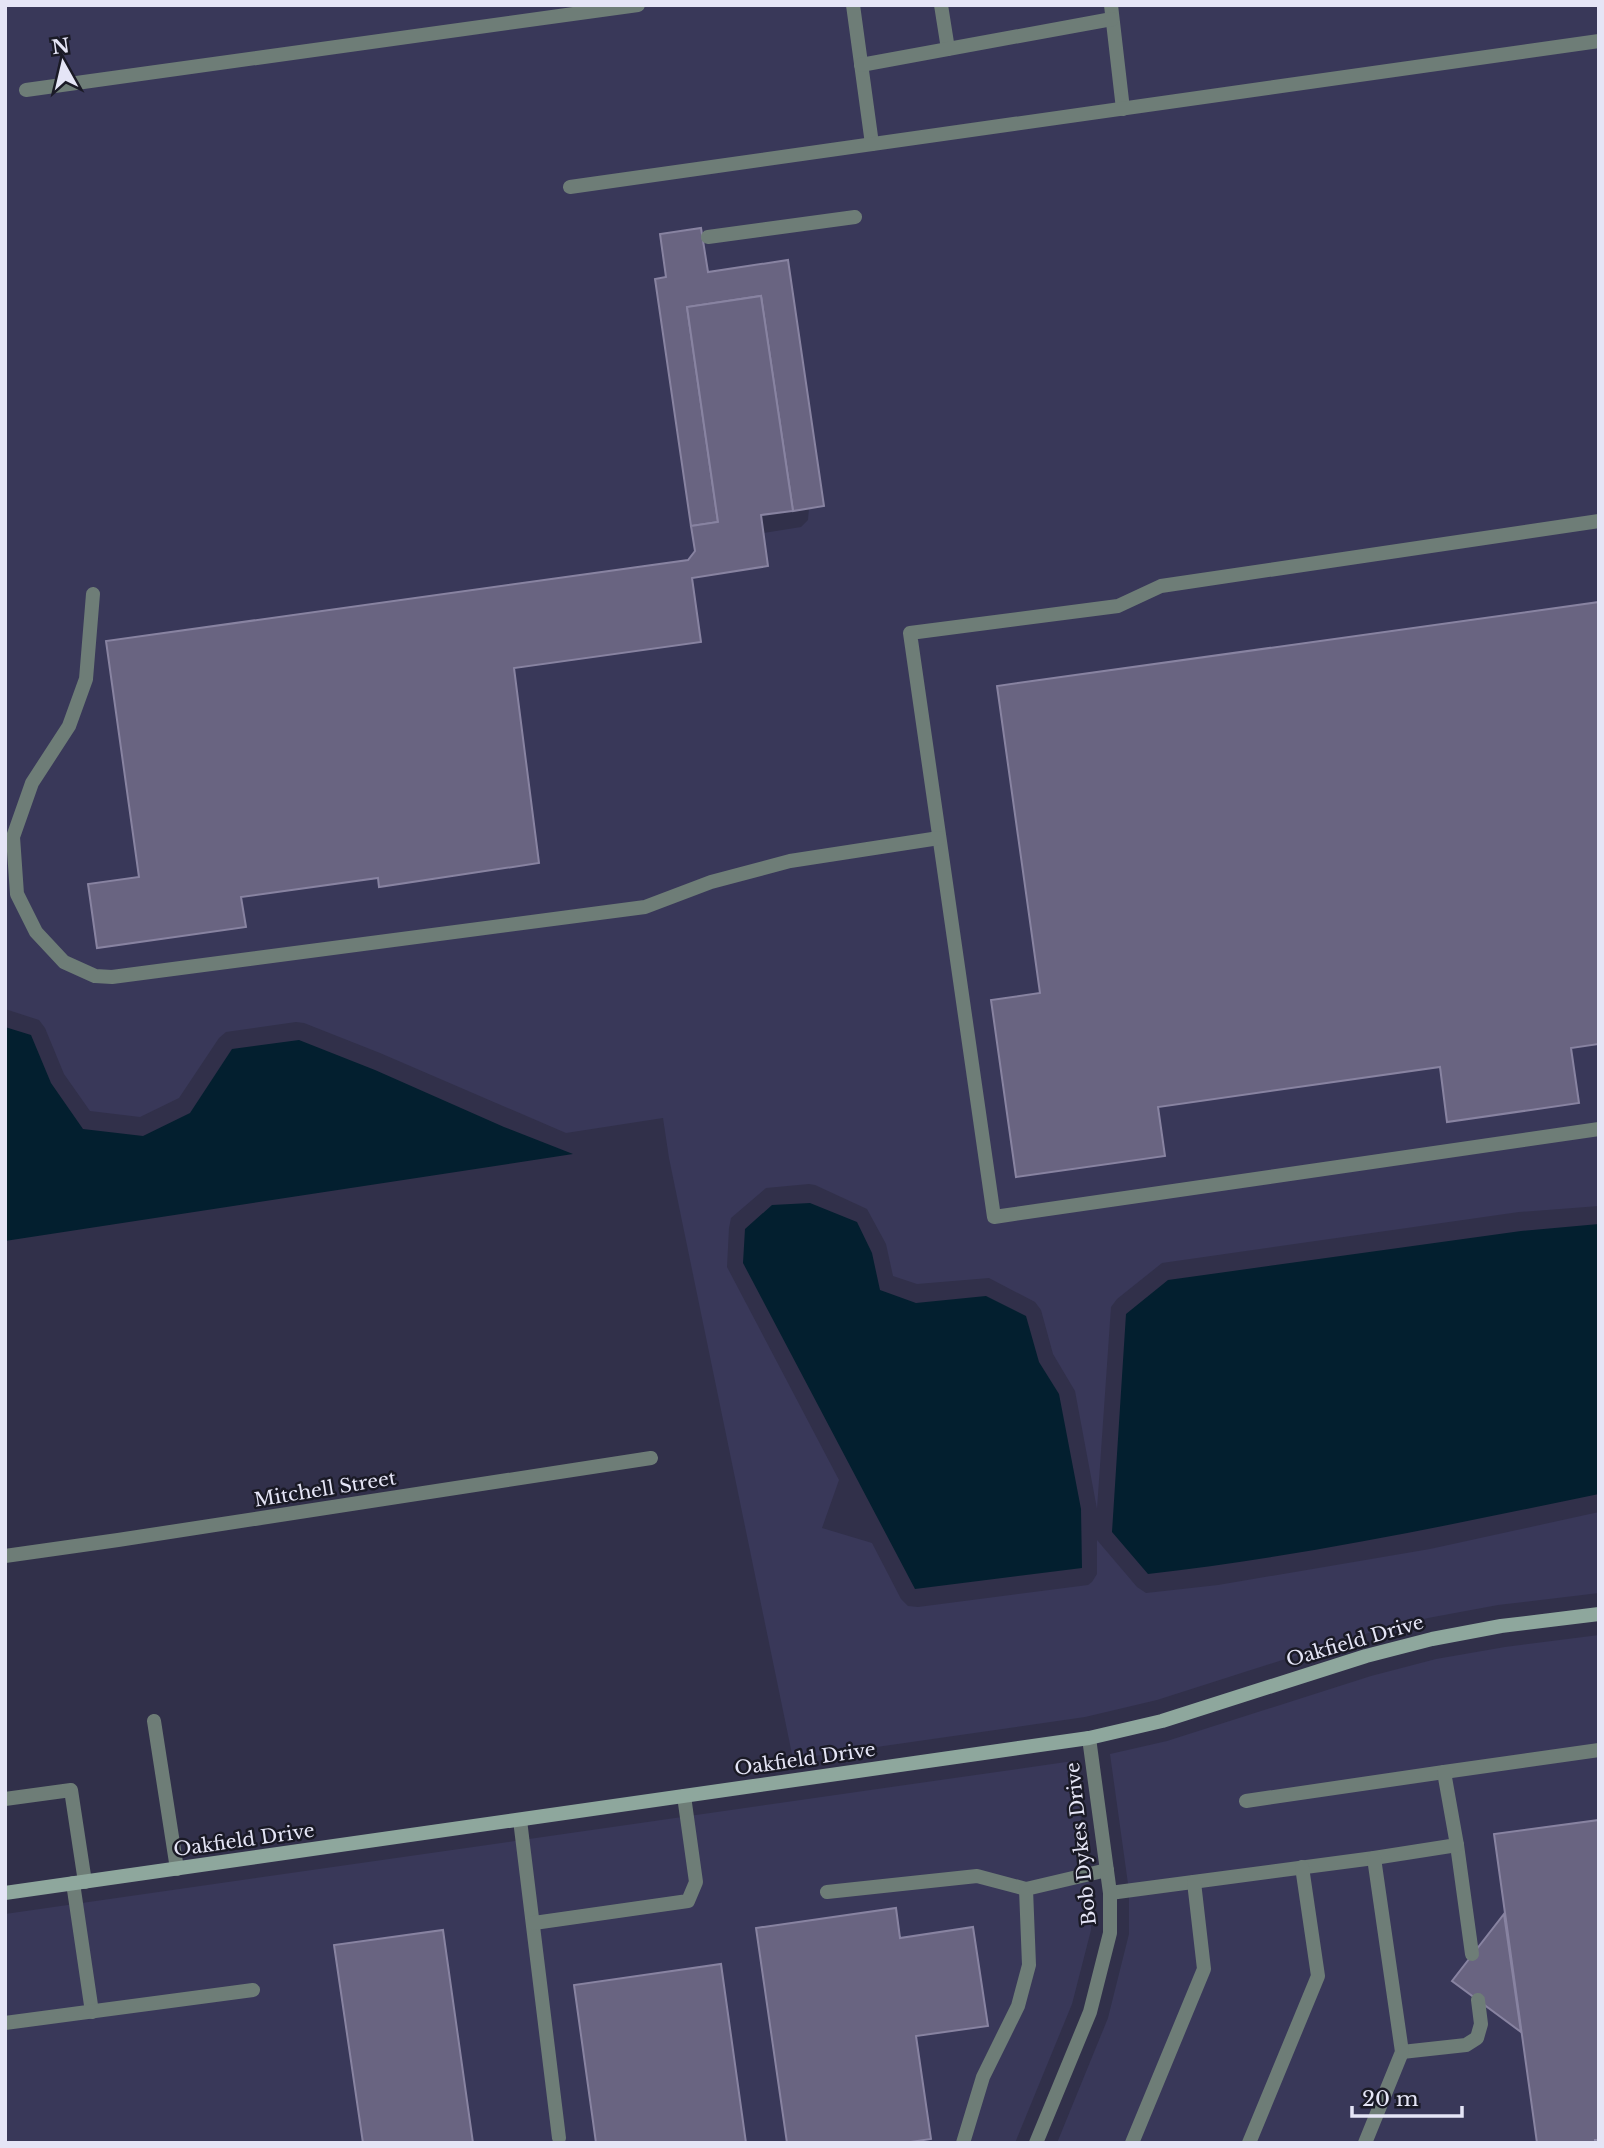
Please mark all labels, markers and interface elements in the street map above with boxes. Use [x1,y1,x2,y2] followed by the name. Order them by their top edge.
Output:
[28,28,98,98] north arrow
[50,34,71,59] text: N
[252,1466,398,1512] street label: Mitchell Street
[1284,1610,1426,1672] street label: Oakfield Drive
[733,1738,877,1780] street label: Oakfield Drive
[1061,1761,1101,1927] street label: Bob Dykes Drive
[172,1819,316,1861] street label: Oakfield Drive
[1352,2074,1462,2118] scale bar
[1362,2086,1419,2112] text: 20 m

